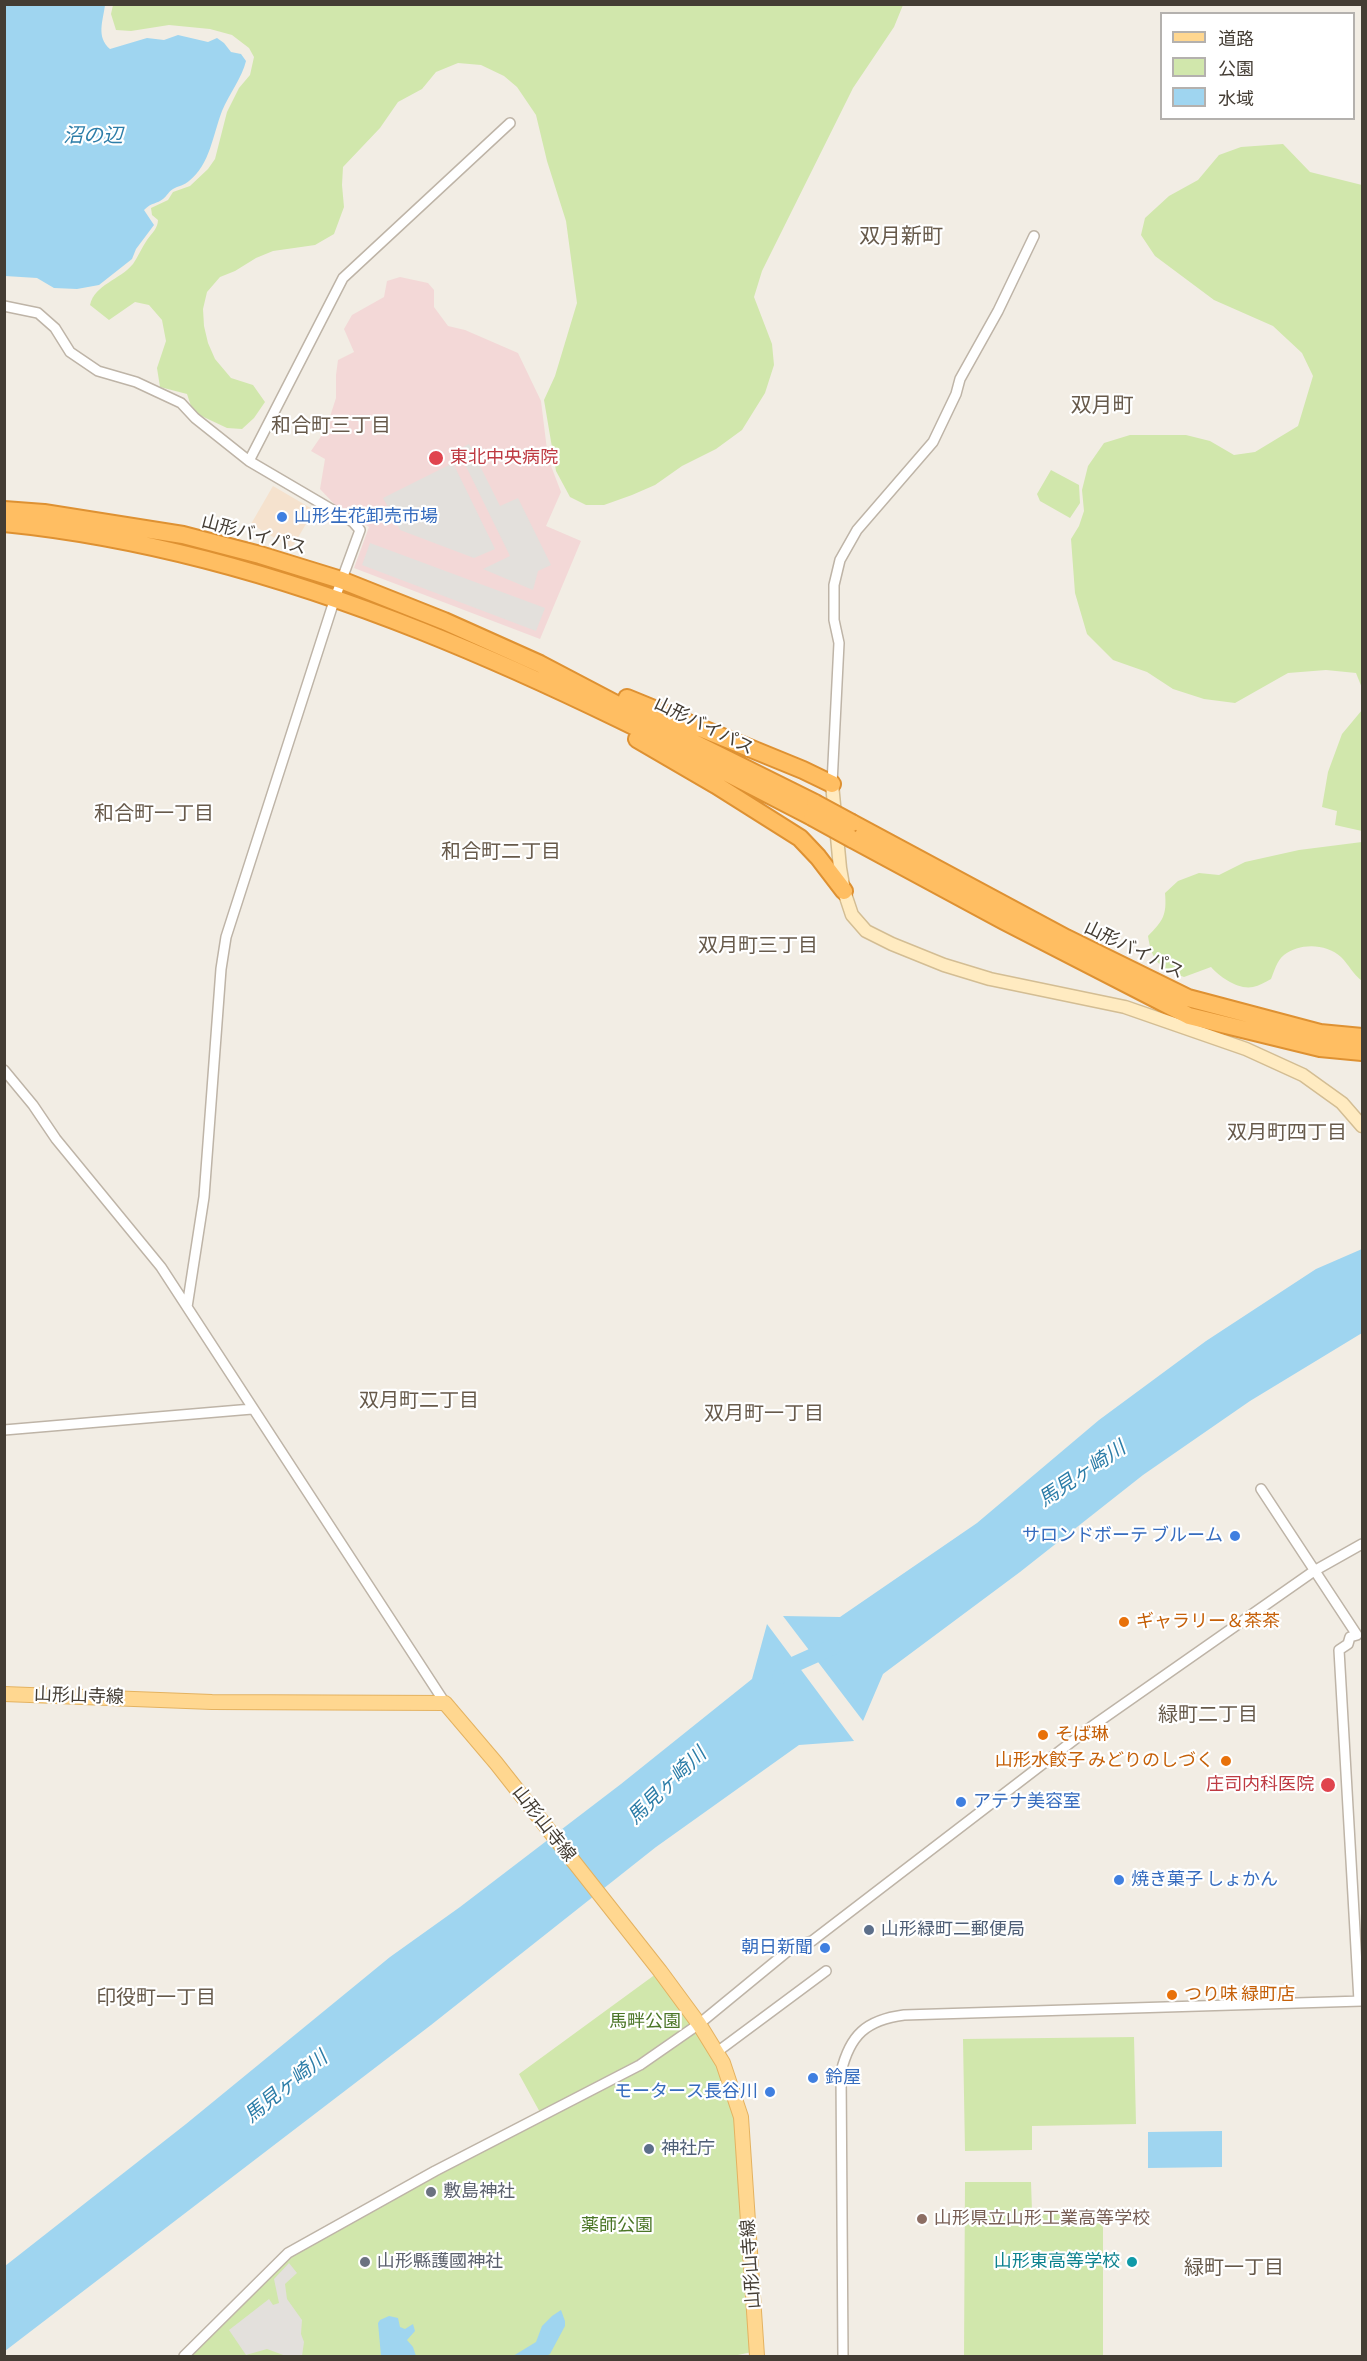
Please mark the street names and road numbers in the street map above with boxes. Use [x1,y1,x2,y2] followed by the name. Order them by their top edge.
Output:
[199,511,309,559] street label: 山形バイパス
[651,693,757,759] street label: 山形バイパス
[1081,917,1187,983] street label: 山形バイパス
[34,1684,124,1708] street label: 山形山寺線
[508,1782,580,1866] street label: 山形山寺線
[737,2218,765,2310] street label: 山形山寺線

